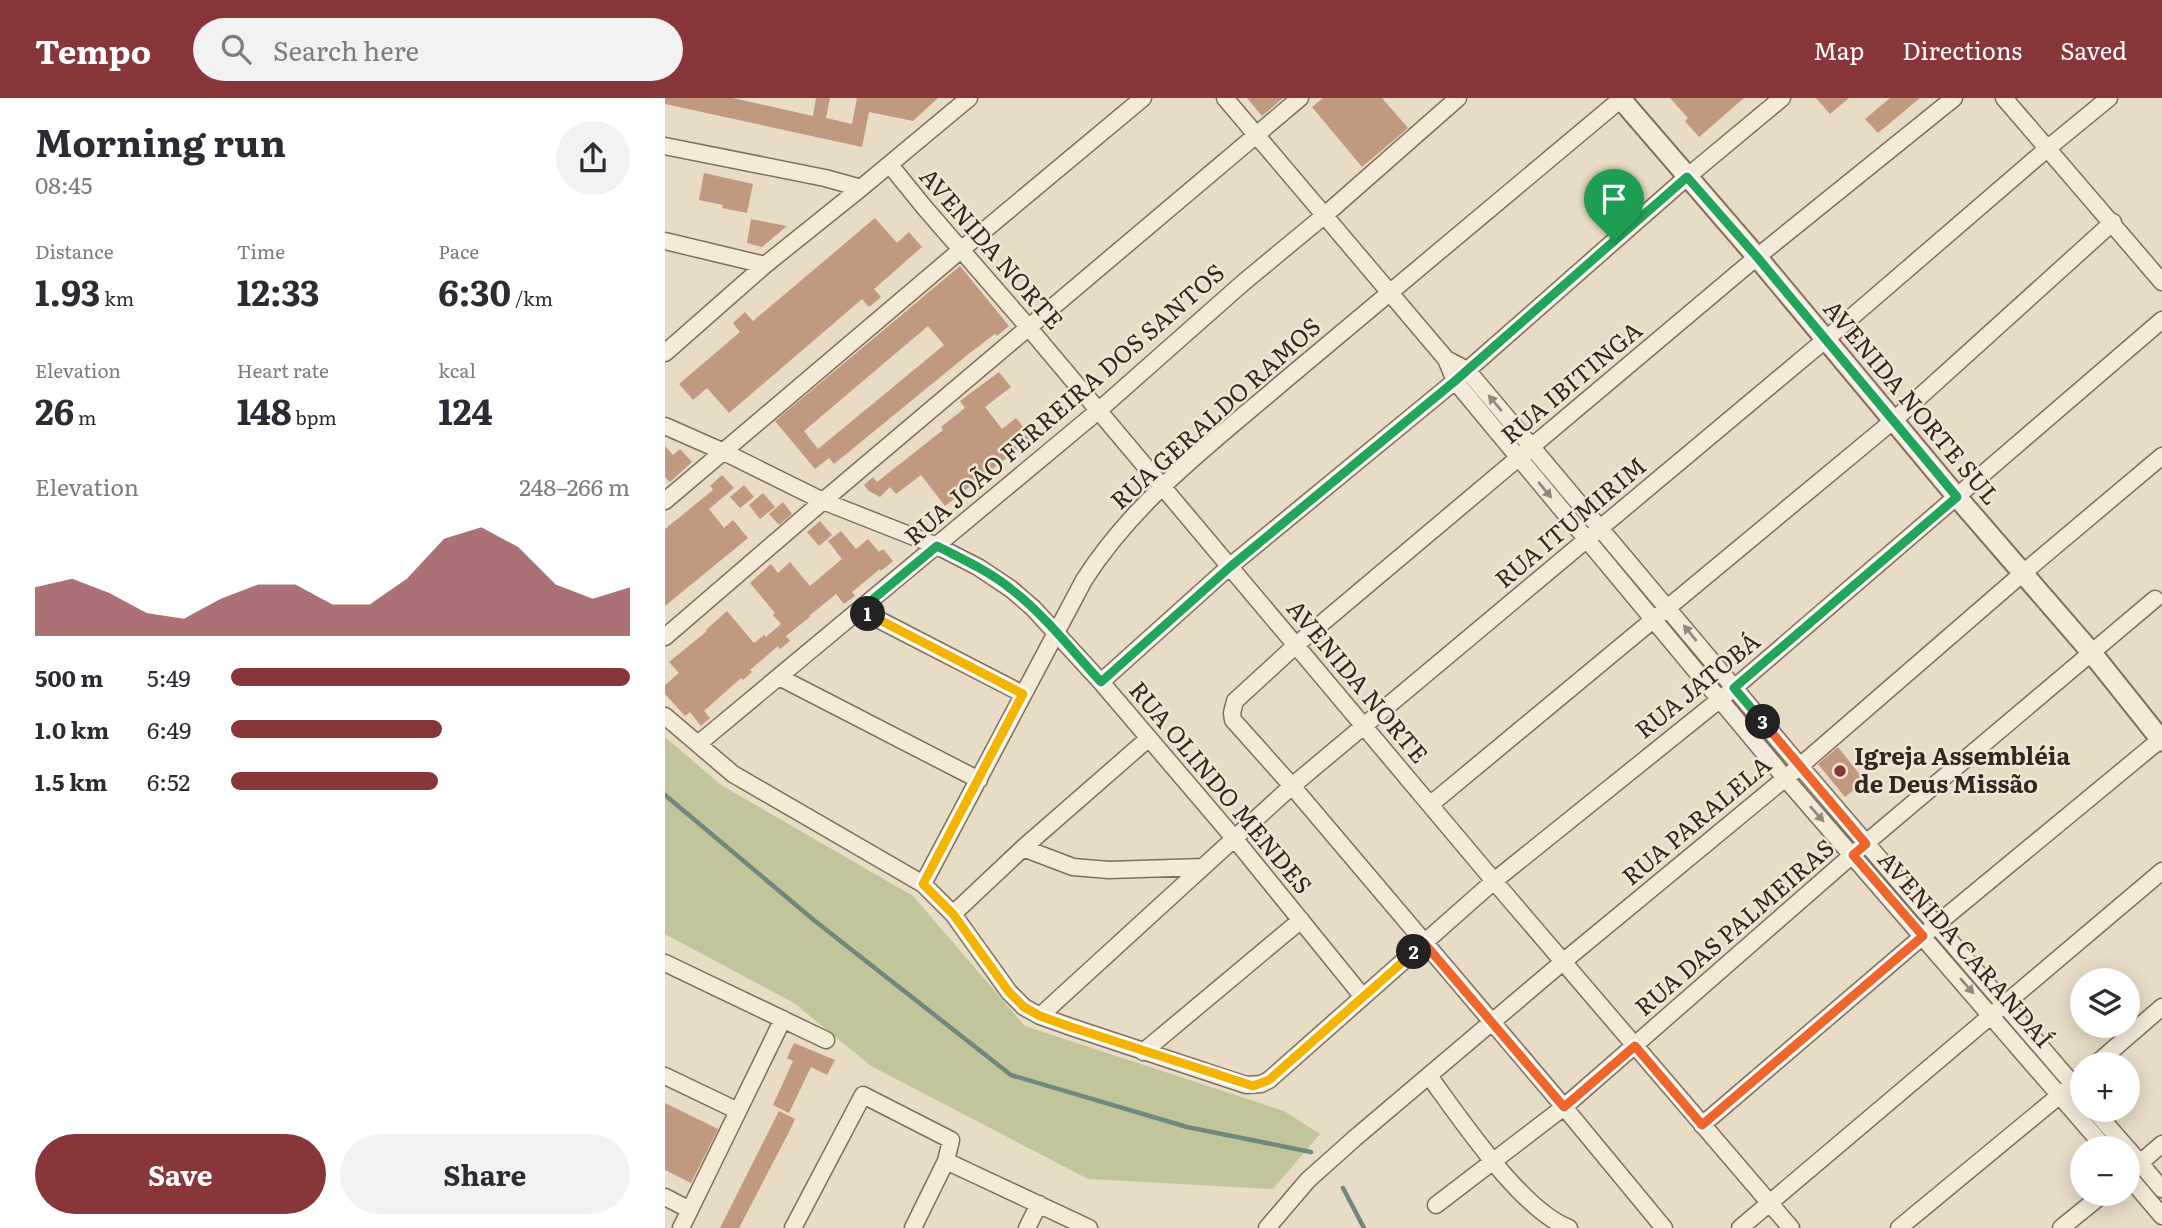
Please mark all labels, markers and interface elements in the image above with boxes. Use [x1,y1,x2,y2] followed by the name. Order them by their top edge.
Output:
[193,18,683,81] search box
[35,25,151,74] text: Tempo
[217,30,255,68] icon: search
[273,30,419,69] text: Search here
[1813,32,1864,67] text: Map
[1902,32,2022,67] text: Directions
[2060,32,2127,67] text: Saved
[35,112,286,169] text: Morning run
[556,121,630,195] button: share
[913,159,1073,336] street label: AVENIDA NORTE
[35,167,93,201] text: 08:45
[1584,169,1644,241] pin
[1595,180,1633,218] icon: arrive
[35,237,114,265] text: Distance
[237,237,285,265] text: Time
[438,237,479,265] text: Pace
[896,254,1231,552] street label: RUA JOÃO FERREIRA DOS SANTOS
[35,265,100,317] text: 1.93
[237,265,320,317] text: 12:33
[438,265,511,317] text: 6:30
[100,284,134,312] text: km
[511,284,553,312] text: /km
[1817,291,2009,511] street label: AVENIDA NORTE SUL
[1101,308,1327,516] street label: RUA GERALDO RAMOS
[1492,311,1649,451] street label: RUA IBITINGA
[35,356,121,384] text: Elevation
[237,356,329,384] text: Heart rate
[438,356,476,384] text: kcal
[35,384,74,436] text: 26
[237,384,292,436] text: 148
[438,384,493,436] text: 124
[1488,395,1503,412] one-way arrow
[74,403,96,431] text: m
[292,403,337,431] text: bpm
[1486,447,1653,595] street label: RUA ITUMIRIM
[35,469,139,503] text: Elevation
[519,469,630,503] text: 248–266 m
[1537,481,1552,498] one-way arrow
[1280,591,1438,770] street label: AVENIDA NORTE
[851,596,885,632] pin: 1
[864,599,871,627] text: 1
[1626,622,1767,745] street label: RUA JATOBÁ
[1682,625,1697,643] one-way arrow
[35,660,103,694] text: 500 m
[147,660,191,694] text: 5:49
[1122,672,1322,900] street label: RUA OLINDO MENDES
[1745,704,1781,740] pin: 3
[1757,707,1768,735] text: 3
[35,712,109,746] text: 1.0 km
[147,712,191,746] text: 6:49
[1854,737,2071,800] place label: Igreja Assembléia de Deus Missão
[1613,746,1778,892] street label: RUA PARALELA
[1832,763,1848,779] marker: Igreja Assembléia de Deus Missão
[35,764,108,798] text: 1.5 km
[147,764,190,798] text: 6:52
[1809,805,1825,822] one-way arrow
[1626,830,1841,1023] street label: RUA DAS PALMEIRAS
[1871,842,2062,1055] street label: AVENIDA CARANDAÍ
[1397,934,1431,970] pin: 2
[1408,937,1419,965] text: 2
[2070,968,2140,1206] map controls
[2070,968,2140,1038] button: layers
[1959,977,1975,995] one-way arrow
[2070,1052,2140,1122] button: +
[35,1134,326,1214] button: Save
[340,1134,630,1214] button: Share
[2070,1136,2140,1206] button: −

